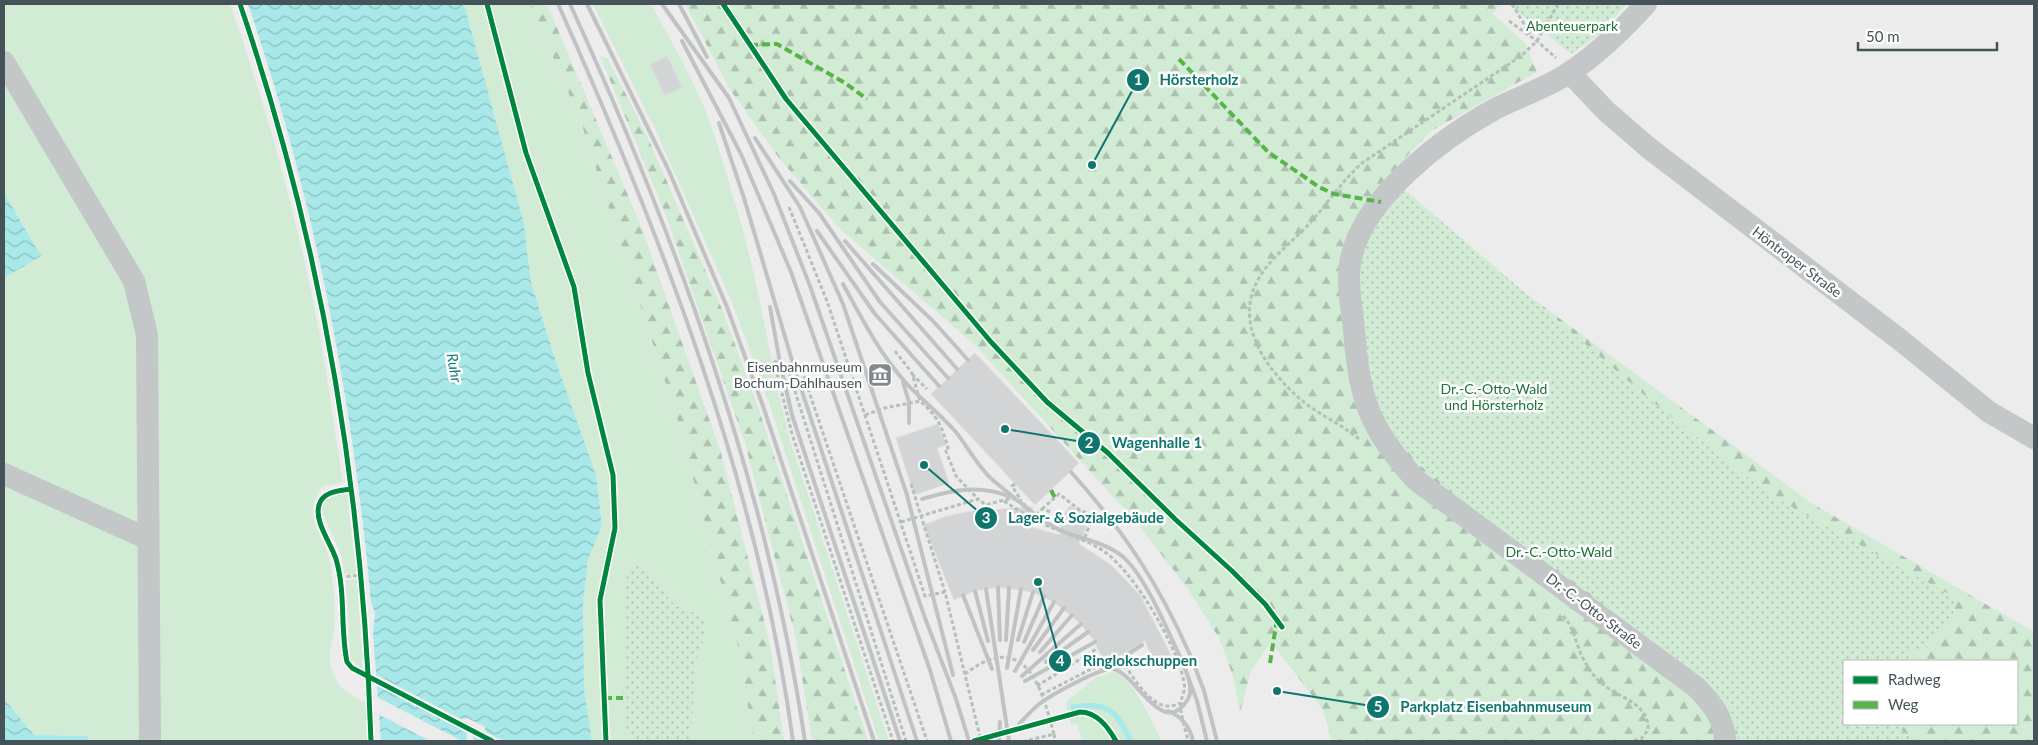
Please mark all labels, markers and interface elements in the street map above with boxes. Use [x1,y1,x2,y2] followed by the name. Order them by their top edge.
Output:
[1526,17,1619,34] park label: Abenteuerpark
[1858,20,1997,52] scale bar
[1866,27,1900,45] text: 50 m
[1125,65,1249,95] callout: Hörsterholz
[1134,70,1142,88] text: 1
[1160,70,1239,88] text: Hörsterholz
[1749,223,1845,301] street label: Höntroper Straße
[444,352,467,385] water label: Ruhr
[734,358,862,391] place label: Eisenbahnmuseum Bochum-Dahlhausen
[867,362,893,388] museum icon: Eisenbahnmuseum Bochum-Dahlhausen
[1441,380,1547,413] park label: Dr.-C.-Otto-Wald und Hörsterholz
[1077,428,1212,458] callout: Wagenhalle 1
[1085,433,1094,451] text: 2
[1112,433,1202,451] text: Wagenhalle 1
[973,503,1174,533] callout: Lager- & Sozialgebäude
[982,508,990,526] text: 3
[1008,508,1164,526] text: Lager- & Sozialgebäude
[1506,543,1612,560] park label: Dr.-C.-Otto-Wald
[1543,569,1645,652] street label: Dr.-C.-Otto-Straße
[1047,646,1207,676] callout: Ringlokschuppen
[1056,651,1065,669] text: 4
[1083,651,1197,669] text: Ringlokschuppen
[1843,660,2018,725] legend
[1888,670,1941,688] text: Radweg
[1365,692,1601,722] callout: Parkplatz Eisenbahnmuseum
[1888,695,1919,713] text: Weg
[1374,697,1382,715] text: 5
[1400,697,1592,715] text: Parkplatz Eisenbahnmuseum

